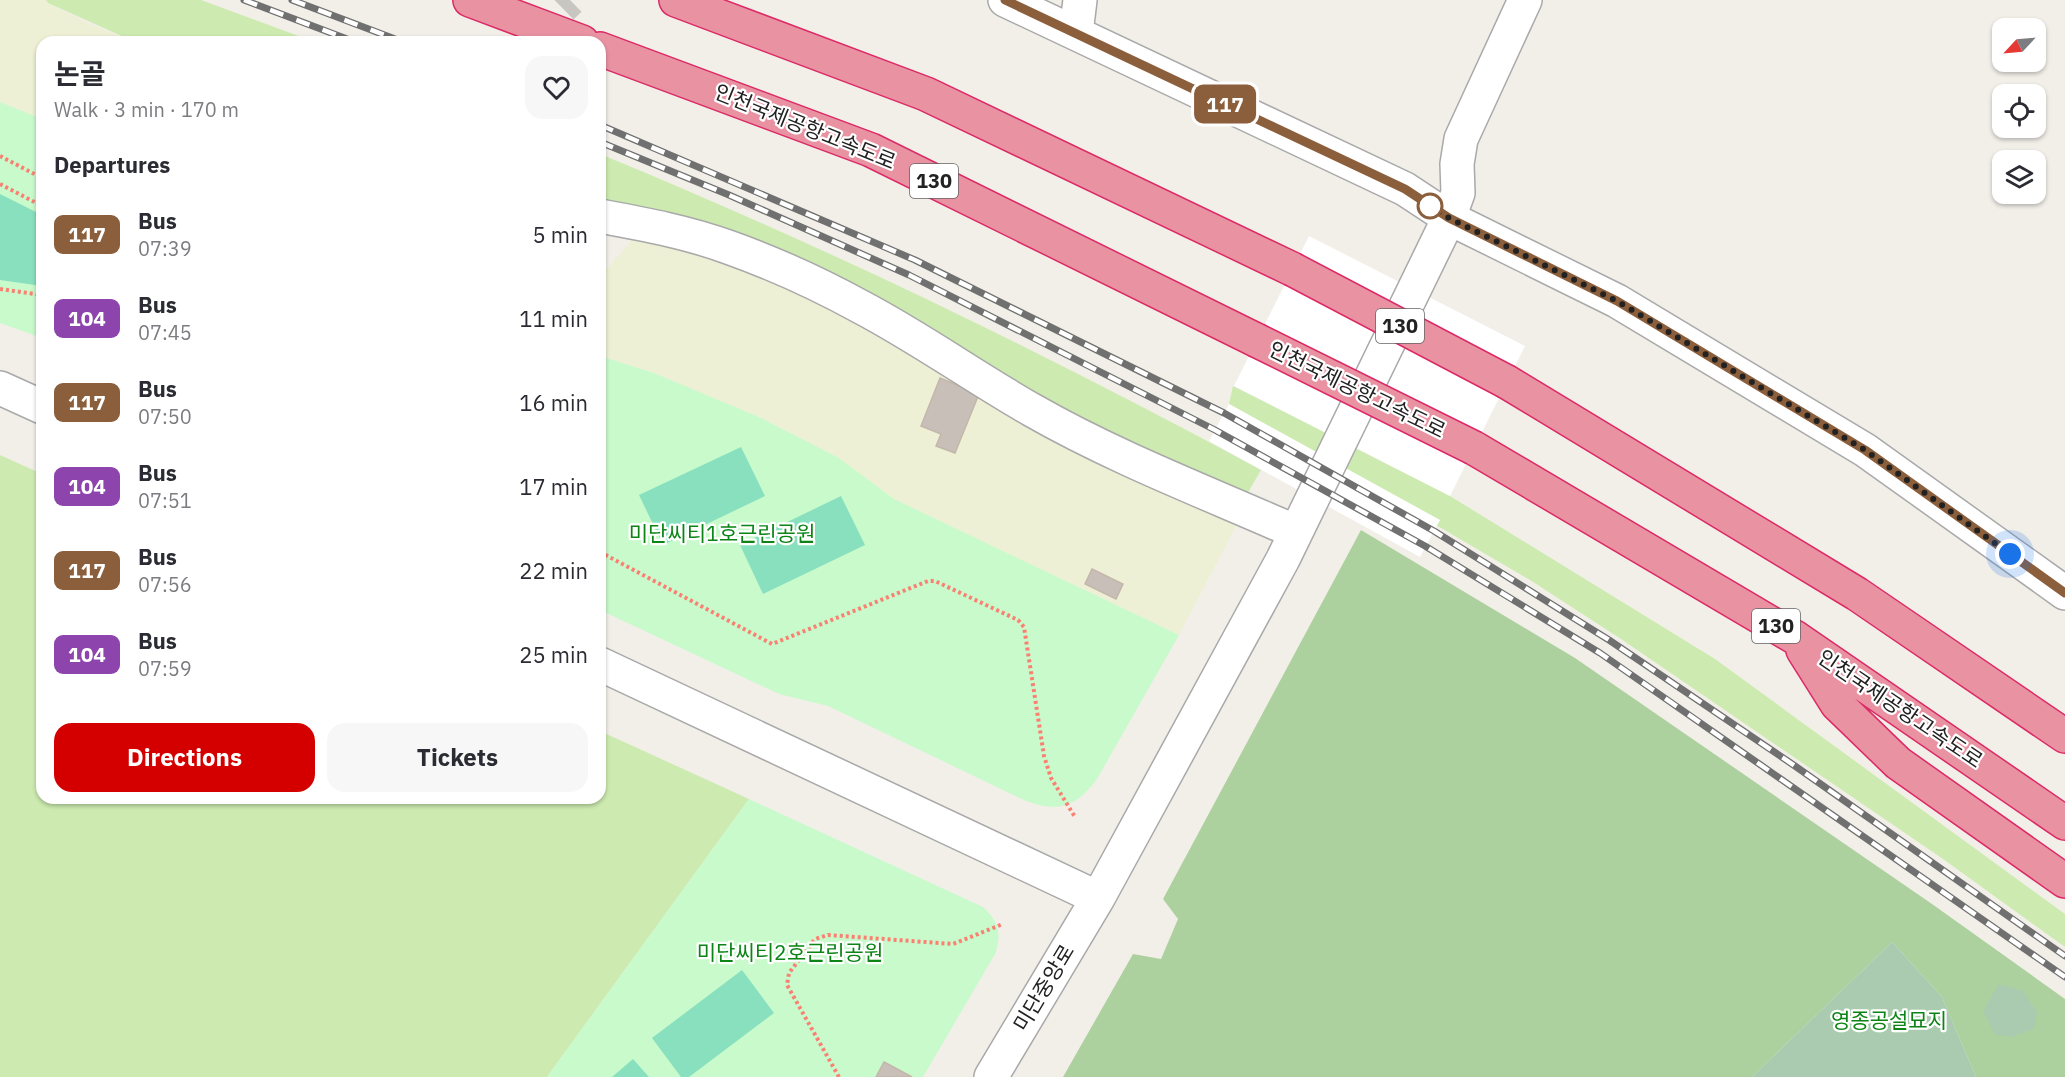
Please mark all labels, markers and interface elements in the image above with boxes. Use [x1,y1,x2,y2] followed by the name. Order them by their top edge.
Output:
[1992,18,2046,72] north arrow
[1992,18,2046,204] map controls
[54,55,106,92] text: 논골
[525,56,588,119] button: heart
[711,77,900,175] street label: 인천국제공항고속도로
[1190,84,1260,124] line badge: 117
[1992,84,2046,138] button: locate
[1206,90,1244,118] text: 117
[54,96,239,123] text: Walk · 3 min · 170 m
[54,150,170,179] text: Departures
[1992,150,2046,204] button: layers
[910,164,958,198] road number: 130
[1417,193,1443,219] unlabelled marker
[138,206,177,235] text: Bus
[68,220,106,248] text: 117
[532,220,588,249] text: 5 min
[138,235,192,262] text: 07:39
[138,290,177,319] text: Bus
[68,304,106,332] text: 104
[519,304,588,333] text: 11 min
[1376,309,1424,343] road number: 130
[138,319,192,346] text: 07:45
[1264,334,1450,444] street label: 인천국제공항고속도로
[138,374,177,403] text: Bus
[68,388,106,416] text: 117
[519,388,588,417] text: 16 min
[138,403,192,430] text: 07:50
[138,458,177,487] text: Bus
[68,472,106,500] text: 104
[519,472,588,501] text: 17 min
[138,487,192,514] text: 07:51
[629,519,815,547] park label: 미단씨티1호근린공원
[1995,539,2025,569] your location
[138,542,177,571] text: Bus
[68,556,106,584] text: 117
[519,556,588,585] text: 22 min
[138,571,192,598] text: 07:56
[1752,609,1800,643] road number: 130
[138,626,177,655] text: Bus
[68,640,106,668] text: 104
[519,640,588,669] text: 25 min
[1813,643,1988,774] street label: 인천국제공항고속도로
[138,655,192,682] text: 07:59
[54,723,315,792] button: Directions
[327,723,588,792] button: Tickets
[697,938,883,966] park label: 미단씨티2호근린공원
[1006,939,1080,1036] street label: 미단중앙로
[1831,1006,1947,1034] park label: 영종공설묘지

